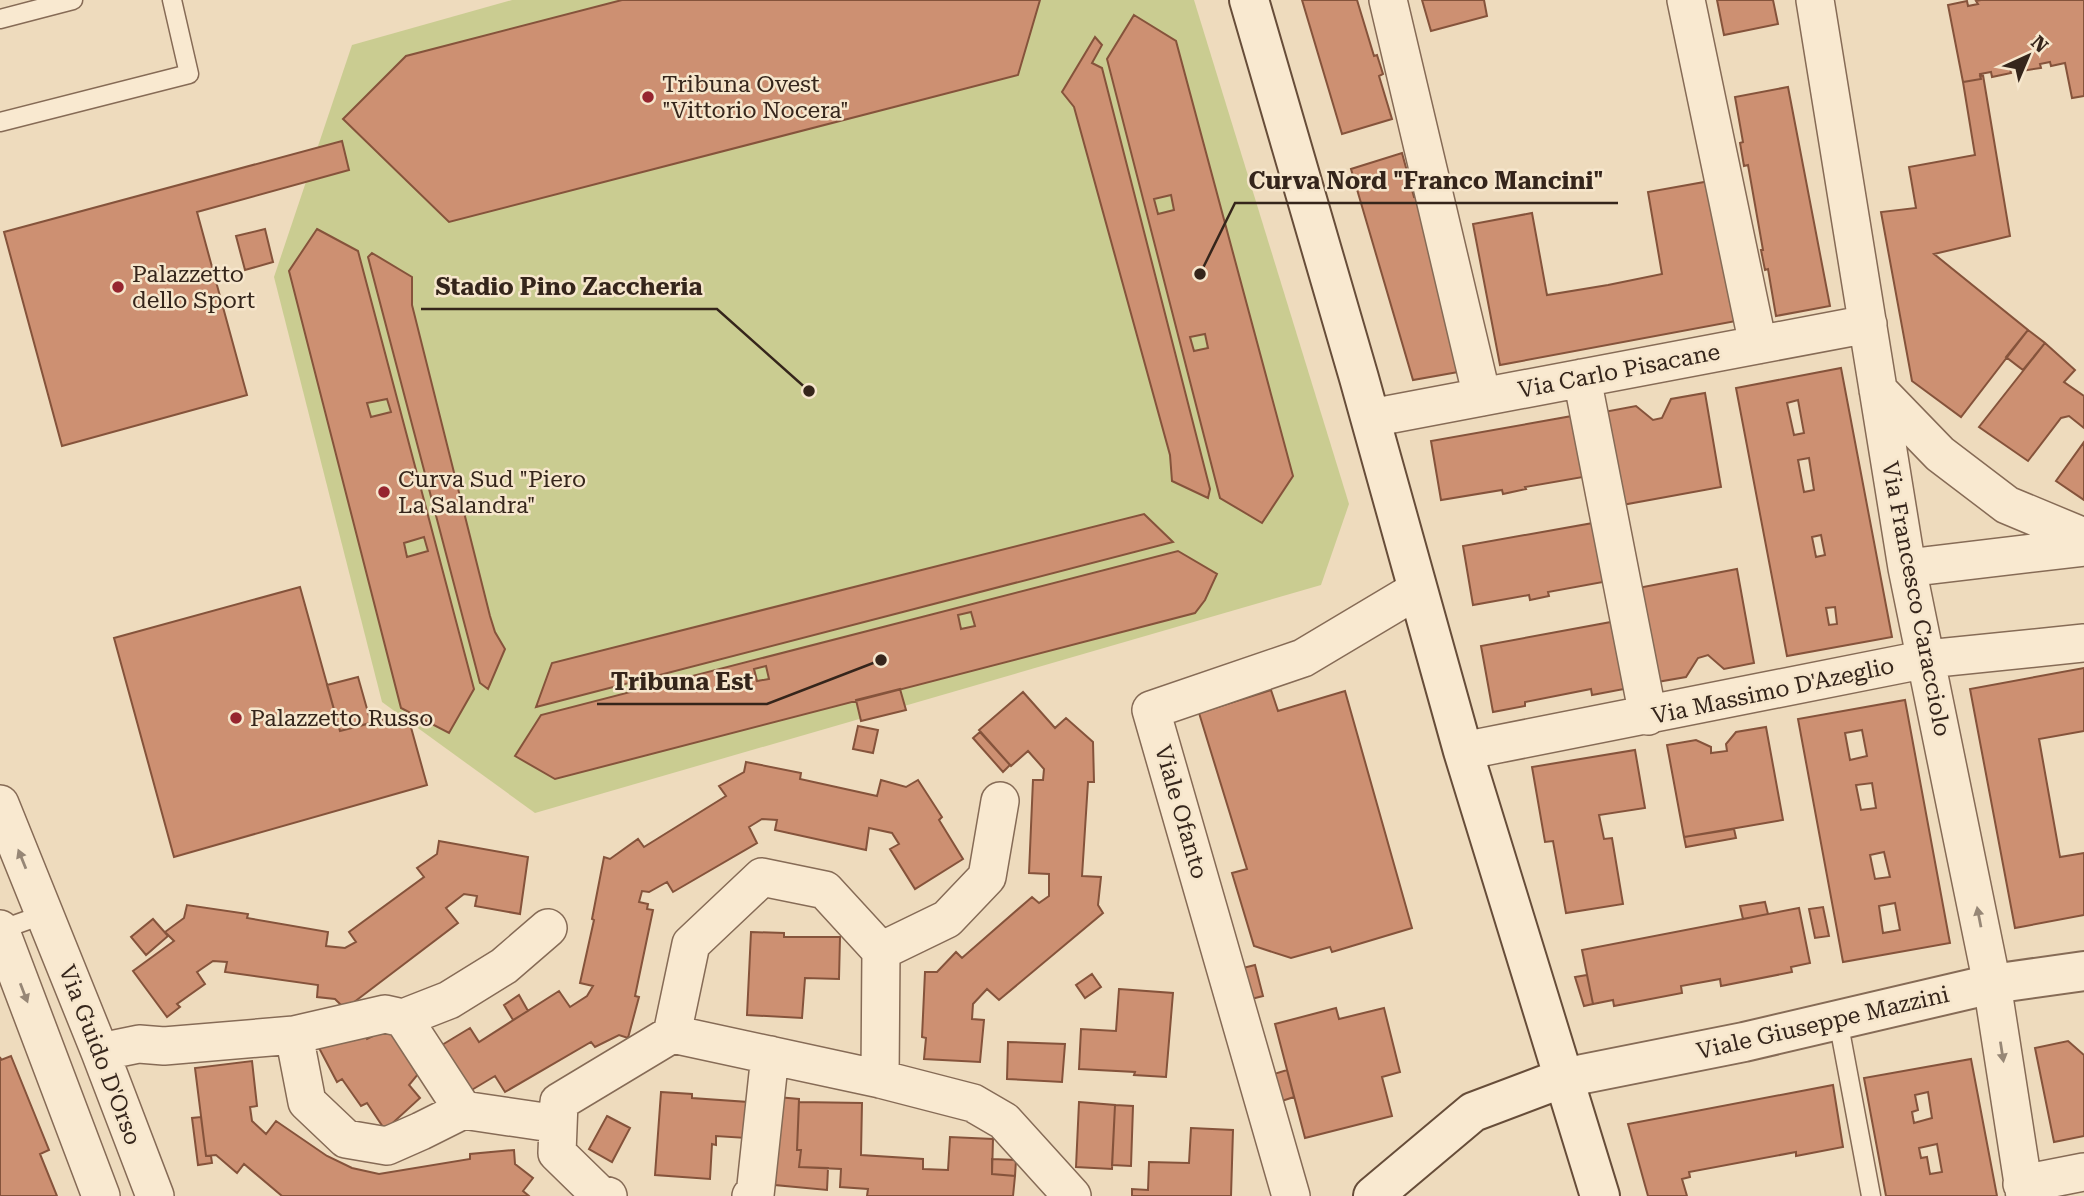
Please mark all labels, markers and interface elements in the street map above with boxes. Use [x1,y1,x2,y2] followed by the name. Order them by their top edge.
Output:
[1993,21,2063,91] north arrow
[2026,31,2053,58] text: N
[662,71,849,124] place label: Tribuna Ovest "Vittorio Nocera"
[640,89,656,105] marker: Tribuna Ovest "Vittorio Nocera"
[1235,158,1618,203] callout: Curva Nord "Franco Mancini"
[1249,167,1603,195] text: Curva Nord "Franco Mancini"
[132,261,256,314] place label: Palazzetto dello Sport
[421,264,717,309] callout: Stadio Pino Zaccheria
[435,273,703,301] text: Stadio Pino Zaccheria
[110,279,126,295] marker: Palazzetto dello Sport
[1516,338,1722,404] street label: Via Carlo Pisacane
[1876,459,1956,739] street label: Via Francesco Caracciolo
[398,466,586,519] place label: Curva Sud "Piero La Salandra"
[376,484,392,500] marker: Curva Sud "Piero La Salandra"
[1649,652,1897,730] street label: Via Massimo D'Azeglio
[597,659,767,704] callout: Tribuna Est
[611,668,753,696] text: Tribuna Est
[250,705,433,732] place label: Palazzetto Russo
[228,710,244,726] marker: Palazzetto Russo
[1149,742,1213,882] street label: Viale Ofanto
[17,848,28,869] one-way arrow
[1973,906,1984,928] one-way arrow
[53,961,147,1149] street label: Via Guido D'Orso
[1694,981,1952,1065] street label: Viale Giuseppe Mazzini
[19,983,30,1004] one-way arrow
[1997,1041,2008,1063] one-way arrow

